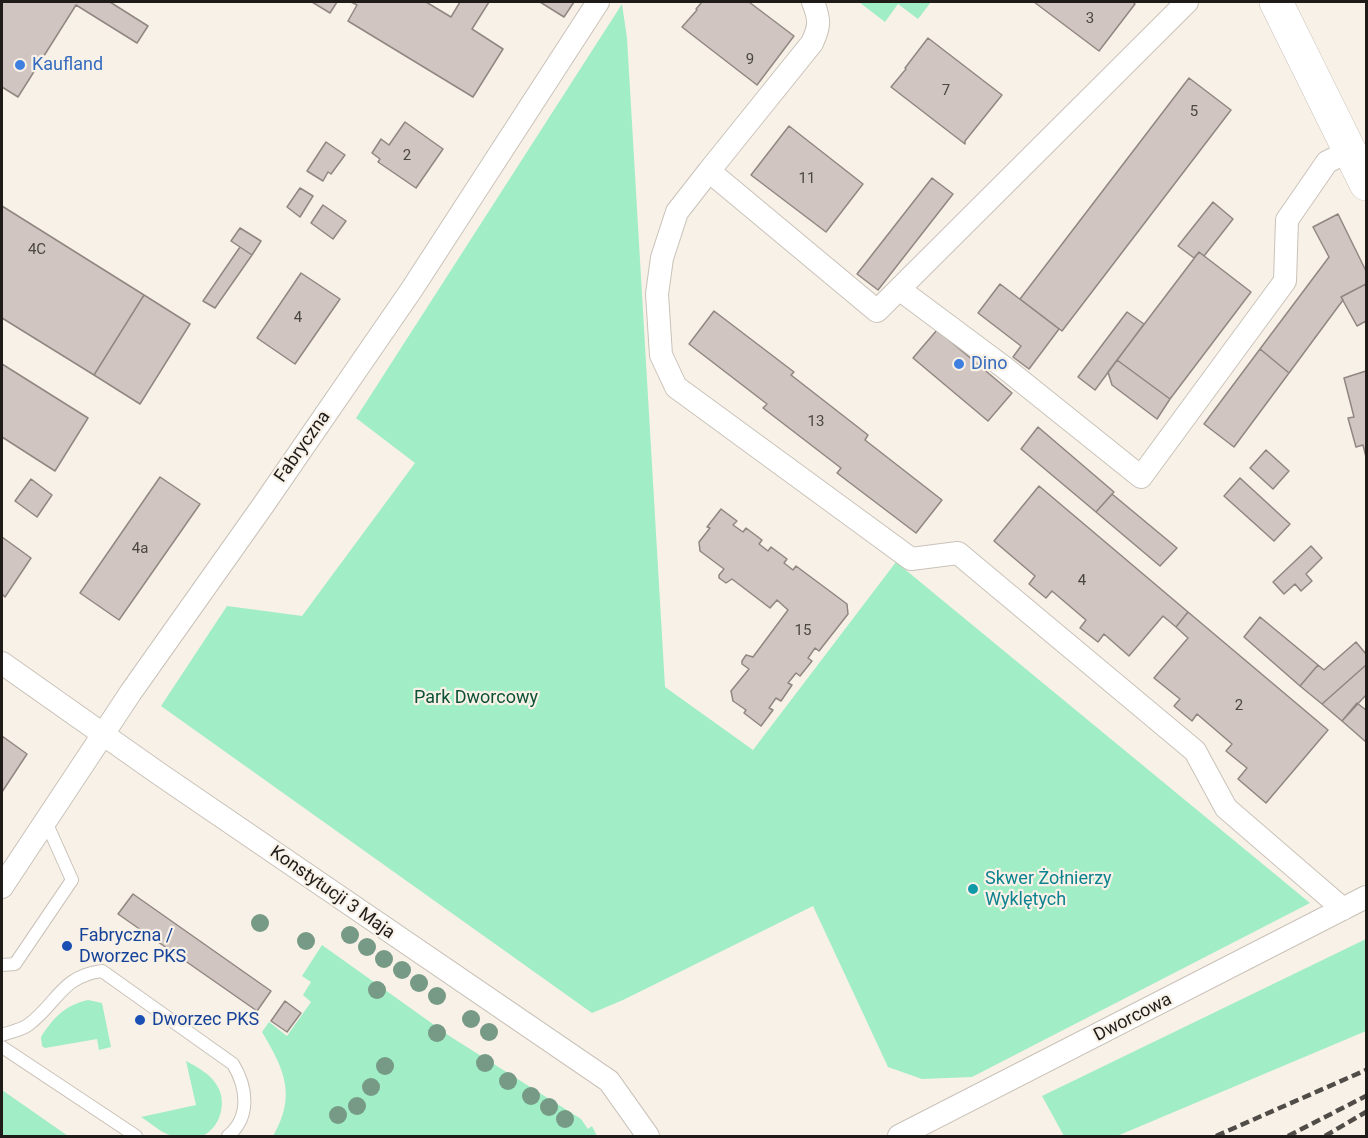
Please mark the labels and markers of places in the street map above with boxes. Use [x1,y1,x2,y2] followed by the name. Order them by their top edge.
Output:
[32,54,103,76] place label: Kaufland
[13,58,27,72] marker: Kaufland
[971,353,1007,375] place label: Dino
[952,357,966,371] marker: Dino
[985,868,1112,910] place label: Skwer Żołnierzy Wyklętych
[966,882,980,896] marker: Skwer Żołnierzy Wyklętych
[79,925,186,968] place label: Fabryczna / Dworzec PKS
[60,939,74,953] marker: Fabryczna / Dworzec PKS
[152,1009,259,1031] place label: Dworzec PKS
[133,1013,147,1027] marker: Dworzec PKS

